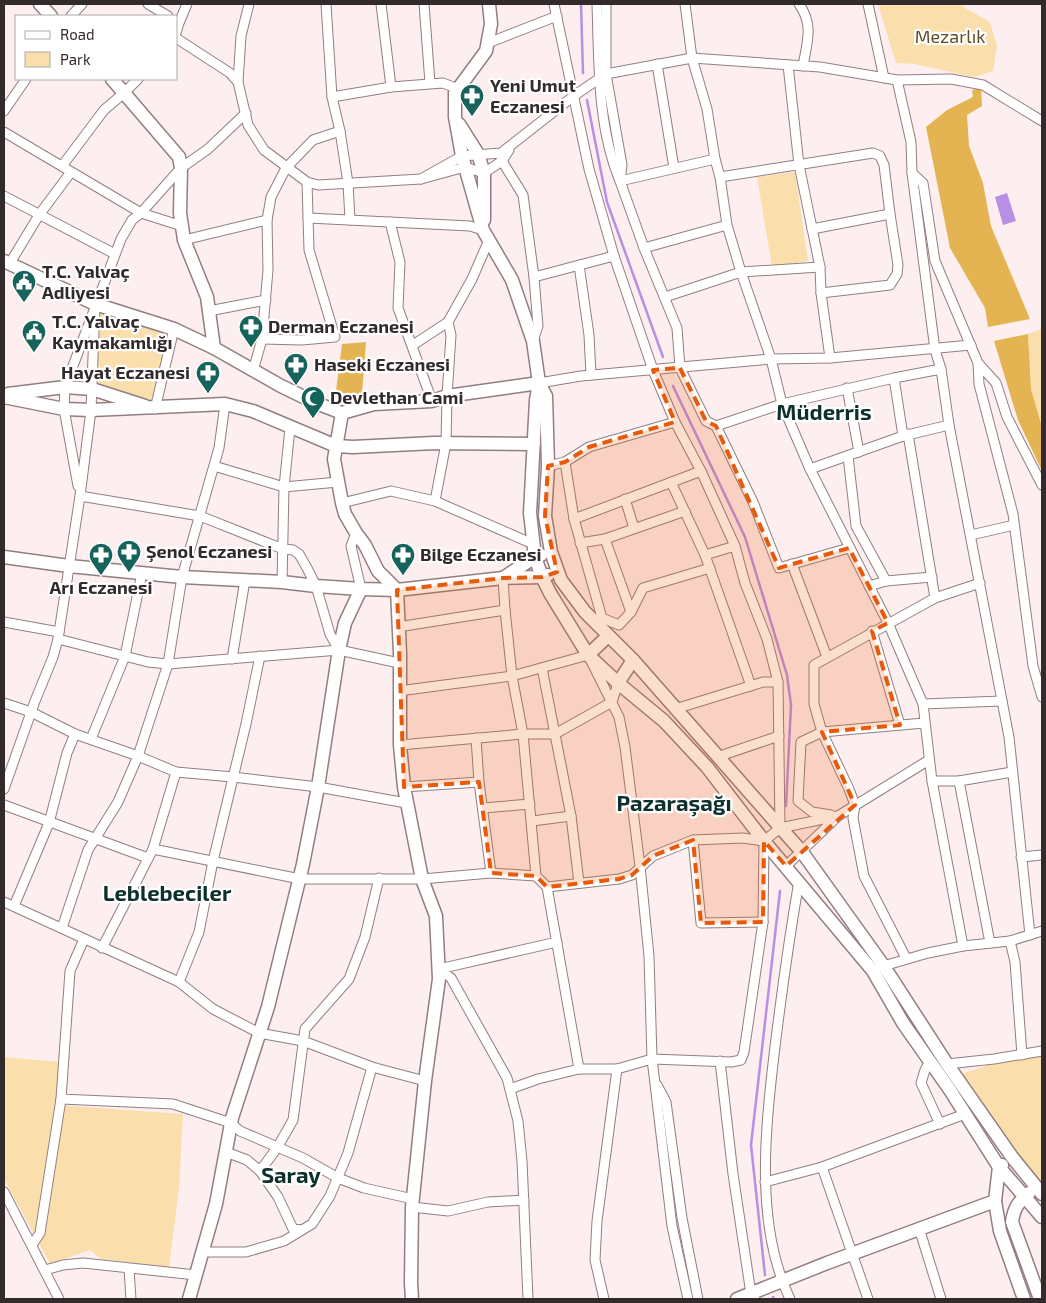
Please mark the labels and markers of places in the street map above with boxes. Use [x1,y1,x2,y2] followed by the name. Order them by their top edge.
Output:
[490,74,576,117] place label: Yeni Umut Eczanesi
[459,83,485,117] pharmacy icon: Yeni Umut Eczanesi
[42,260,130,303] place label: T.C. Yalvaç Adliyesi
[11,269,37,303] public building icon: T.C. Yalvaç Adliyesi
[52,310,172,353] place label: T.C. Yalvaç Kaymakamlığı
[238,314,264,348] pharmacy icon: Derman Eczanesi
[268,315,414,337] place label: Derman Eczanesi
[21,319,47,353] public building icon: T.C. Yalvaç Kaymakamlığı
[283,352,309,386] pharmacy icon: Haseki Eczanesi
[314,353,450,375] place label: Haseki Eczanesi
[195,360,221,394] pharmacy icon: Hayat Eczanesi
[61,361,190,383] place label: Hayat Eczanesi
[300,385,326,419] mosque icon: Devlethan Cami
[330,386,463,408] place label: Devlethan Cami
[116,539,142,573] pharmacy icon: Şenol Eczanesi
[146,540,272,563] place label: Şenol Eczanesi
[88,542,114,576] pharmacy icon: Arı Eczanesi
[390,542,416,576] pharmacy icon: Bilge Eczanesi
[420,543,542,565] place label: Bilge Eczanesi
[49,576,153,598] place label: Arı Eczanesi

